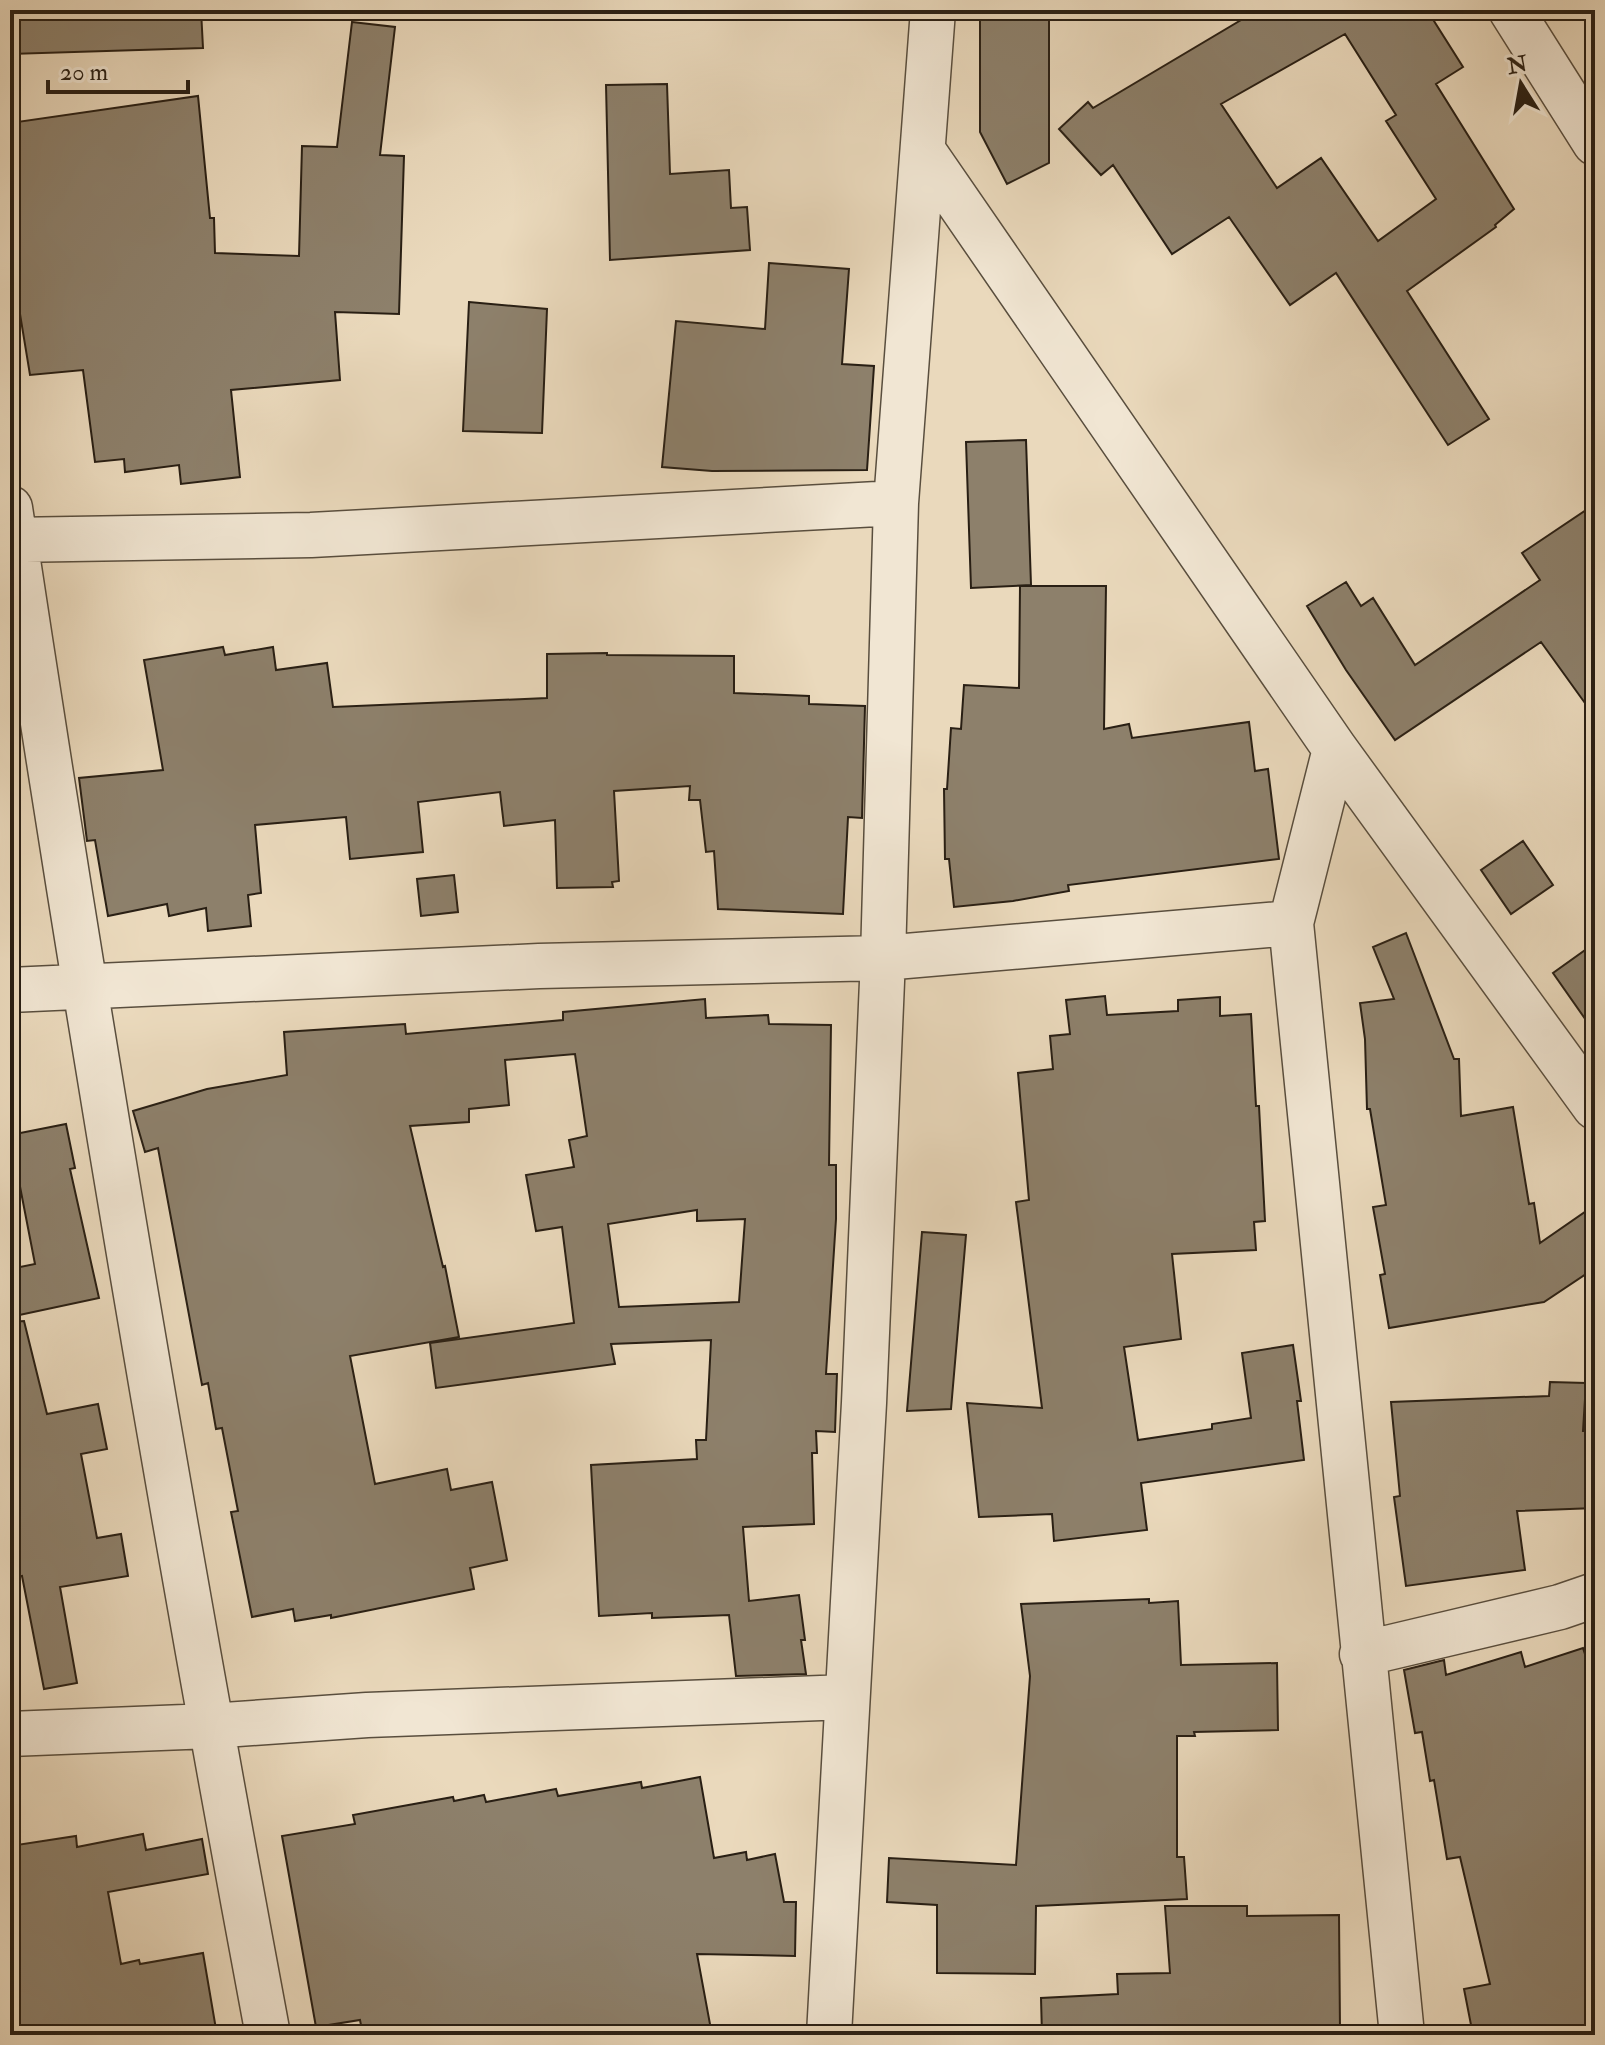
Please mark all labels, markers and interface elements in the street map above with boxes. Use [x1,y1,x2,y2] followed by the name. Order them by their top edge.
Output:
[48,44,188,94] scale bar
[1481,44,1561,124] north arrow
[1504,50,1530,81] text: N
[60,57,109,88] text: 20 m

